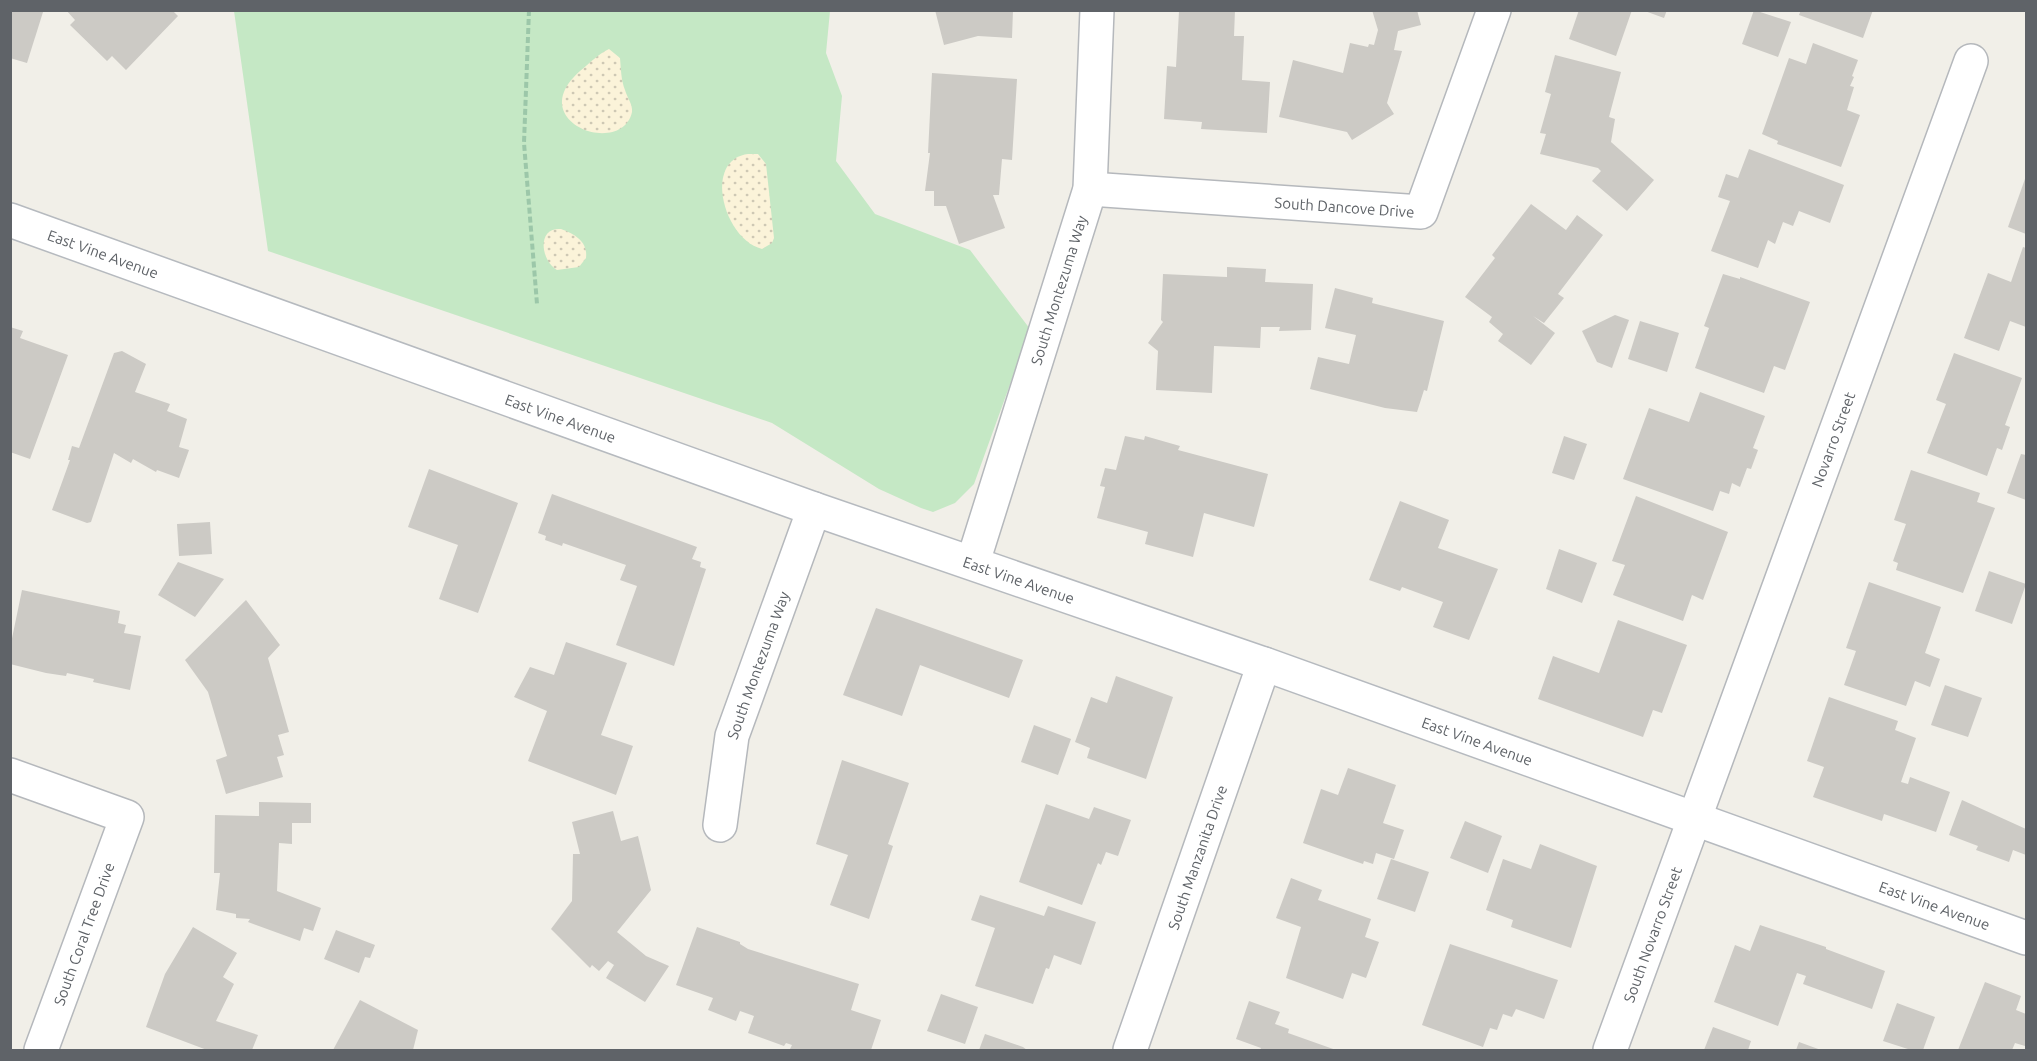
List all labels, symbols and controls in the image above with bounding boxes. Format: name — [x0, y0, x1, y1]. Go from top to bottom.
street label: South Dancove Drive — [1274, 193, 1415, 220]
street label: South Montezuma Way — [1027, 213, 1090, 367]
street label: East Vine Avenue — [45, 226, 161, 281]
street label: Novarro Street — [1808, 389, 1858, 489]
street label: East Vine Avenue — [503, 390, 618, 446]
street label: East Vine Avenue — [961, 553, 1077, 607]
street label: South Montezuma Way — [723, 589, 792, 741]
street label: East Vine Avenue — [1420, 713, 1535, 768]
street label: South Manzanita Drive — [1164, 783, 1230, 932]
street label: South Coral Tree Drive — [50, 860, 118, 1008]
street label: South Novarro Street — [1620, 864, 1685, 1005]
street label: East Vine Avenue — [1877, 877, 1992, 933]

